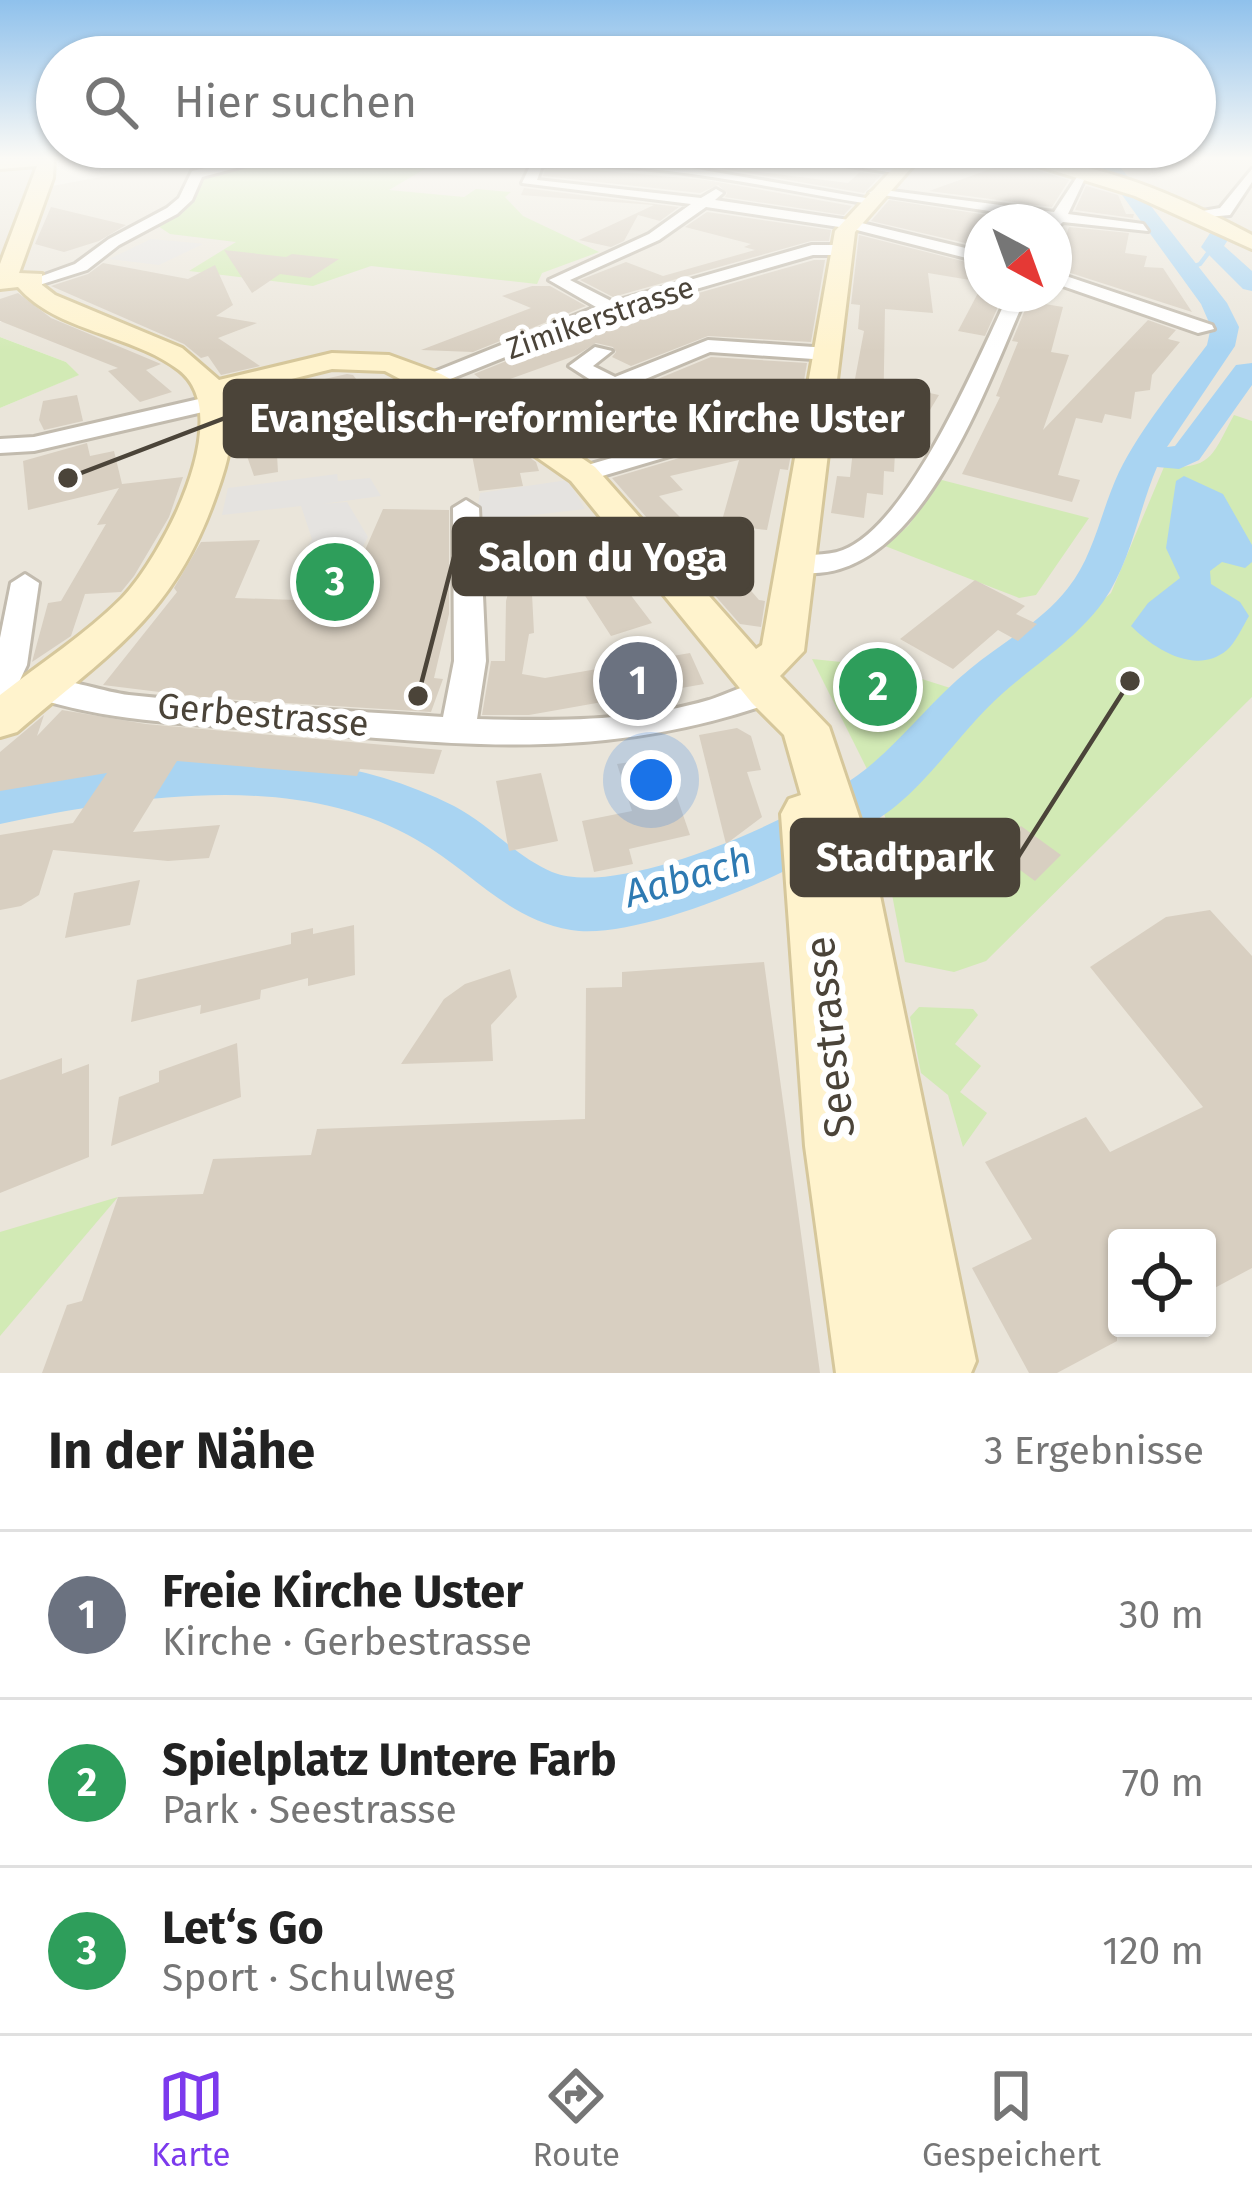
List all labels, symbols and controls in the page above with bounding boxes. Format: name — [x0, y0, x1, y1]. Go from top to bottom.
search box — [36, 36, 1216, 168]
icon: search — [78, 69, 144, 135]
text: Hier suchen — [174, 75, 417, 129]
north arrow — [964, 204, 1072, 312]
street label: Zimikerstrasse — [501, 269, 699, 367]
callout: Evangelisch-reformierte Kirche Uster — [225, 381, 928, 456]
text: Evangelisch-reformierte Kirche Uster — [249, 396, 905, 442]
callout: Salon du Yoga — [454, 519, 752, 594]
text: Salon du Yoga — [478, 535, 728, 581]
pin: 3 — [296, 537, 374, 627]
pin: 1 — [599, 636, 677, 726]
pin: 2 — [839, 642, 917, 732]
street label: Gerbestrasse — [156, 684, 370, 746]
your location — [621, 750, 681, 810]
callout: Stadtpark — [792, 820, 1018, 895]
text: Stadtpark — [816, 835, 995, 881]
water label: Aabach — [617, 837, 757, 918]
street label: Seestrasse — [795, 934, 865, 1140]
map controls — [1108, 1229, 1216, 1337]
button: locate — [1108, 1229, 1216, 1337]
text: In der Nähe — [48, 1420, 315, 1482]
text: 3 Ergebnisse — [984, 1428, 1204, 1474]
text: Freie Kirche Uster — [162, 1565, 523, 1619]
text: 1 — [78, 1592, 96, 1638]
text: 30 m — [1119, 1592, 1204, 1638]
text: Kirche · Gerbestrasse — [162, 1619, 532, 1665]
text: Spielplatz Untere Farb — [162, 1733, 617, 1787]
text: 2 — [77, 1760, 97, 1806]
text: 70 m — [1122, 1760, 1204, 1806]
text: Park · Seestrasse — [162, 1787, 457, 1833]
text: Let‘s Go — [162, 1901, 324, 1955]
text: 3 — [77, 1928, 97, 1974]
text: 120 m — [1102, 1928, 1204, 1974]
text: Sport · Schulweg — [162, 1955, 455, 2001]
tab: Karte — [151, 2063, 230, 2175]
tab: Route — [533, 2063, 620, 2175]
tab: Gespeichert — [922, 2063, 1101, 2175]

